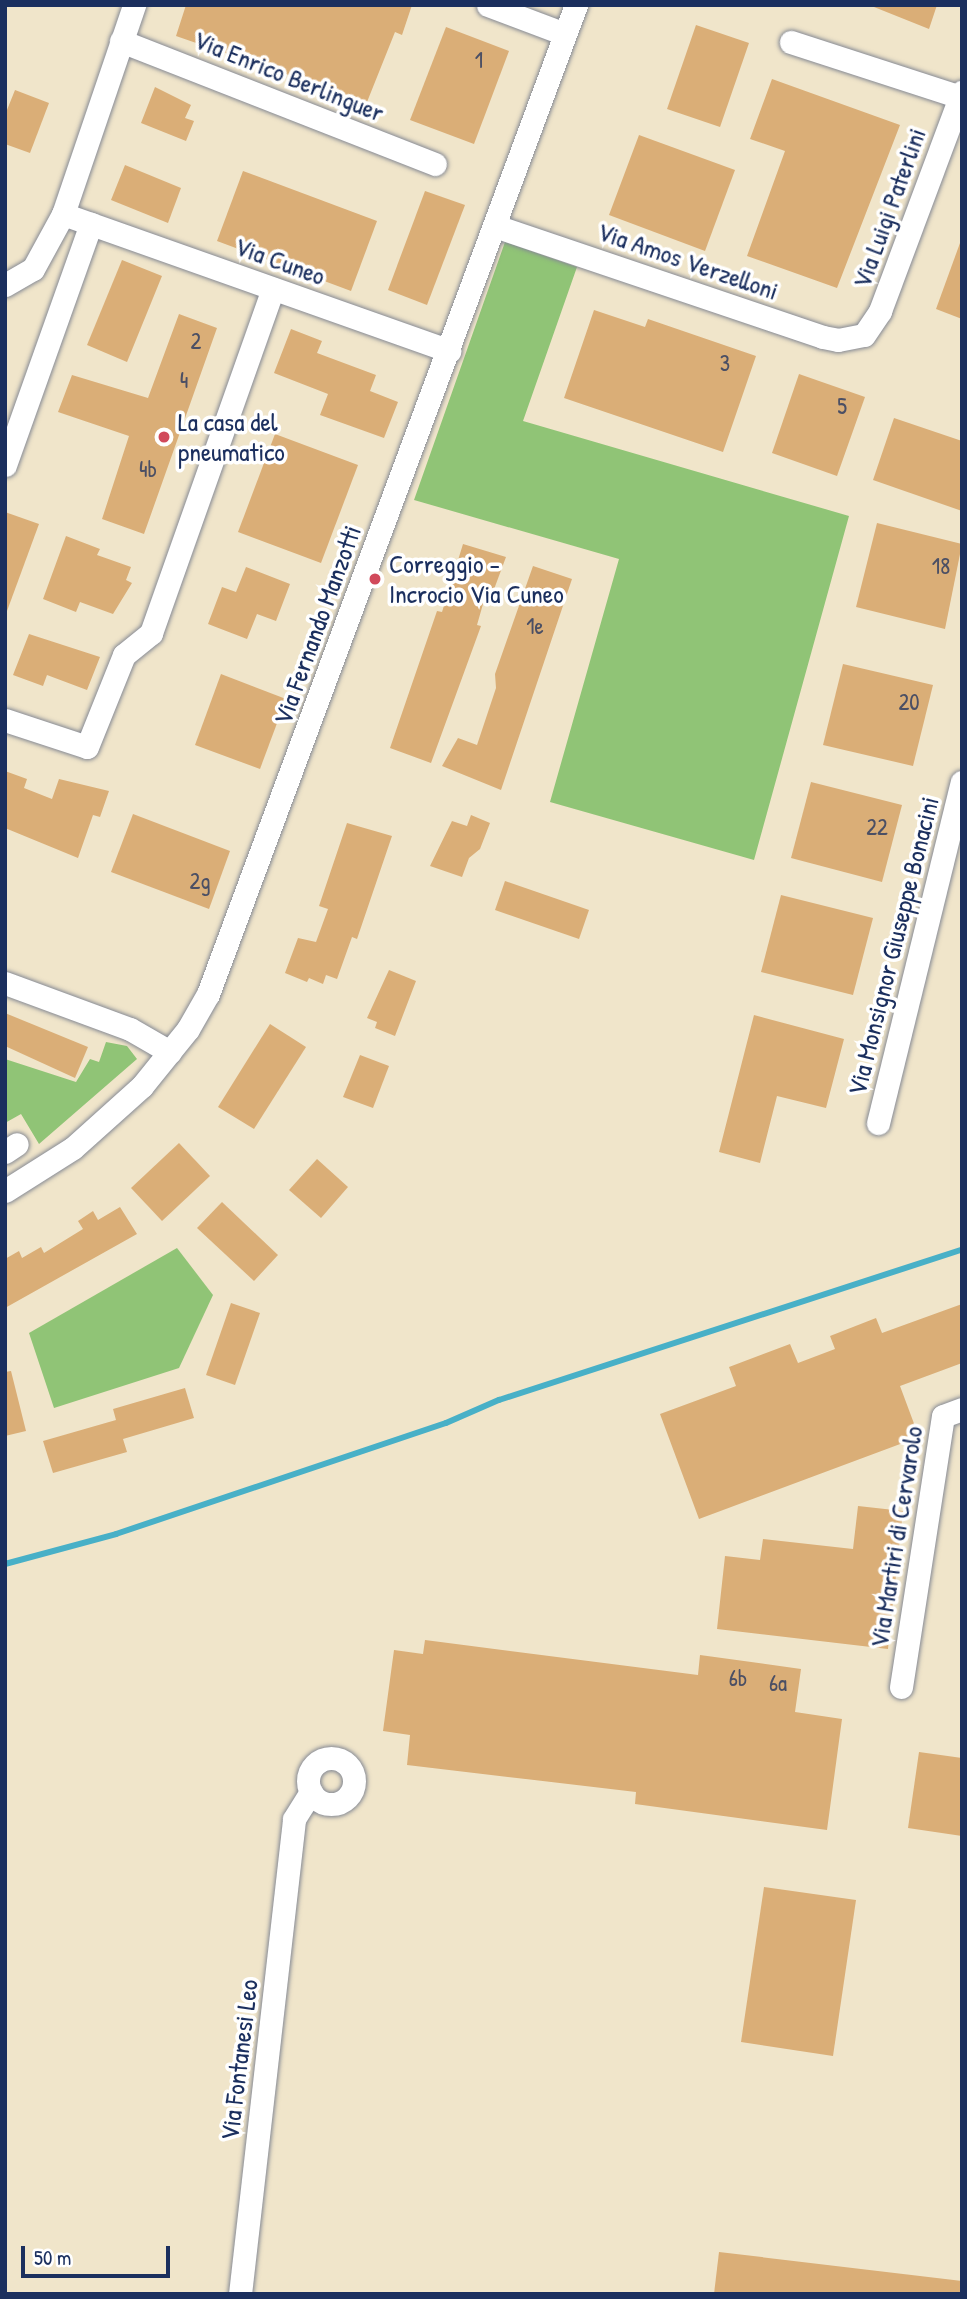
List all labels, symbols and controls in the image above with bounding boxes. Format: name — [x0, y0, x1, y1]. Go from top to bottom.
street label: Via Enrico Berlinguer — [189, 24, 389, 128]
house number: 1 — [475, 46, 483, 74]
street label: Via Luigi Paterlini — [846, 124, 932, 292]
street label: Via Amos Verzelloni — [593, 215, 783, 307]
street label: Via Cuneo — [231, 230, 329, 292]
house number: 2 — [191, 327, 201, 355]
house number: 3 — [720, 349, 730, 377]
house number: 4 — [180, 366, 188, 394]
house number: 5 — [837, 392, 847, 420]
place label: La casa del pneumatico — [178, 406, 285, 467]
marker: La casa del pneumatico — [156, 429, 172, 445]
house number: 4b — [139, 455, 157, 483]
street label: Via Fernando Manzotti — [266, 521, 368, 729]
place label: Correggio - Incrocio Via Cuneo — [389, 548, 564, 610]
house number: 18 — [932, 552, 950, 580]
marker: Correggio - Incrocio Via Cuneo — [367, 571, 383, 587]
house number: 1e — [526, 612, 544, 640]
house number: 20 — [898, 688, 920, 716]
street label: Via Monsignor Giuseppe Bonacini — [841, 793, 945, 1099]
house number: 22 — [866, 813, 888, 841]
house number: 2g — [190, 867, 210, 895]
street label: Via Martiri di Cervarolo — [863, 1424, 929, 1650]
house number: 6b — [729, 1664, 747, 1692]
house number: 6a — [769, 1669, 787, 1697]
street label: Via Fontanesi Leo — [214, 1978, 264, 2142]
scale bar — [24, 2232, 173, 2276]
text: 50 m — [34, 2243, 71, 2272]

